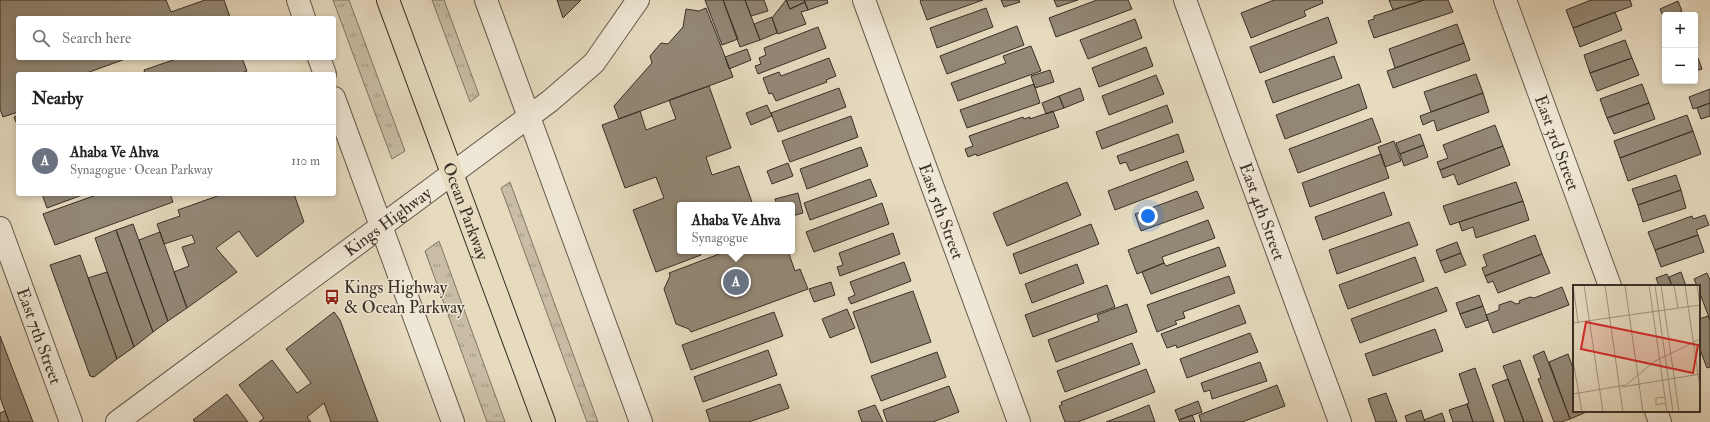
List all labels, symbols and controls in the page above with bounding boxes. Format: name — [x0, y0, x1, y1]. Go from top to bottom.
map controls — [1662, 12, 1698, 84]
button: + — [1662, 12, 1698, 48]
search box — [16, 16, 336, 60]
icon: search — [30, 27, 52, 49]
text: Search here — [62, 29, 131, 48]
button: − — [1662, 48, 1698, 84]
text: Nearby — [32, 88, 83, 109]
street label: East 3rd Street — [1530, 92, 1585, 194]
text: Ahaba Ve Ahva — [70, 143, 159, 162]
text: A — [41, 153, 49, 169]
text: 110 m — [291, 153, 320, 169]
street label: Ocean Parkway — [438, 159, 494, 264]
street label: East 5th Street — [914, 160, 969, 263]
street label: East 4th Street — [1235, 160, 1290, 263]
text: Synagogue · Ocean Parkway — [70, 162, 213, 178]
street label: Kings Highway — [340, 182, 436, 260]
popup — [677, 202, 795, 254]
your location — [1138, 206, 1158, 226]
text: Ahaba Ve Ahva — [692, 211, 780, 230]
text: Synagogue — [692, 230, 748, 246]
pin: A — [723, 267, 749, 297]
place label: Kings Highway & Ocean Parkway — [344, 277, 465, 319]
street label: East 7th Street — [12, 285, 67, 387]
inset map — [1573, 285, 1700, 412]
bus stop icon: Kings Highway & Ocean Parkway — [323, 288, 341, 306]

